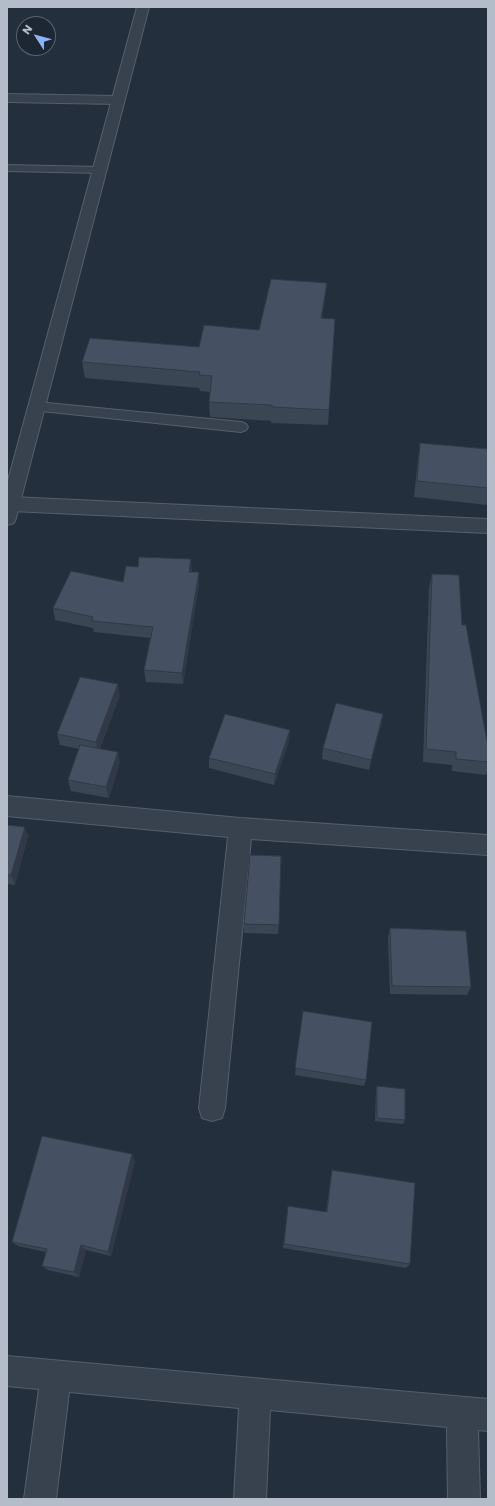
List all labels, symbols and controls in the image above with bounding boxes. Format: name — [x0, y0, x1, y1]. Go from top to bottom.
north arrow — [16, 16, 56, 56]
text: N — [18, 21, 36, 38]

